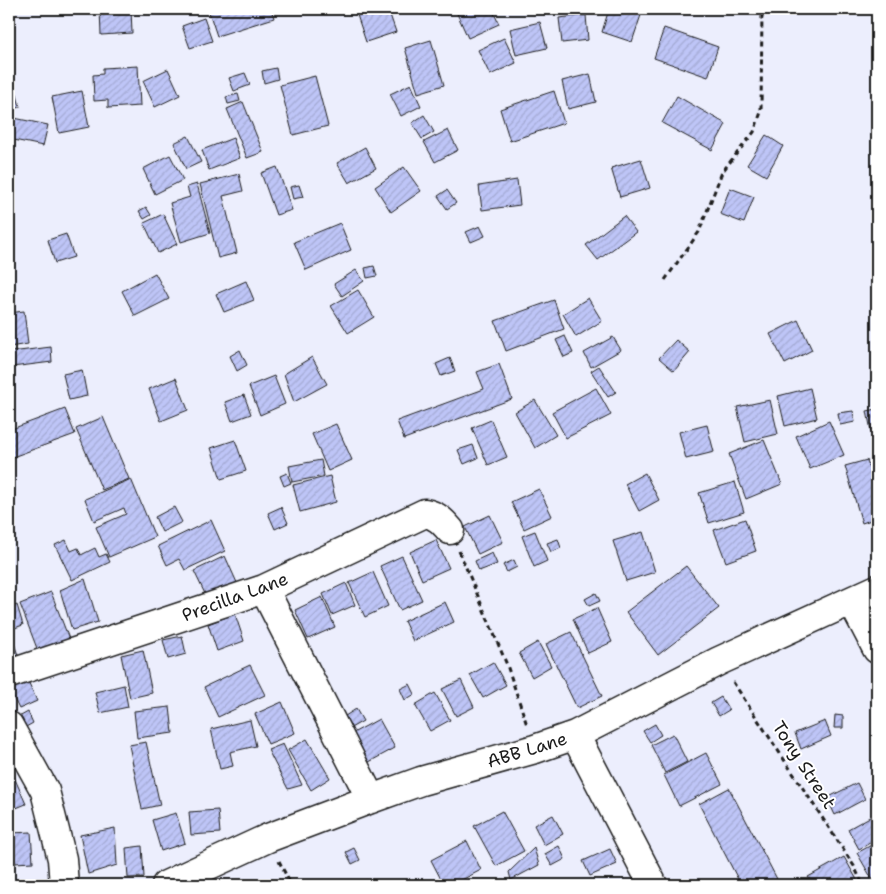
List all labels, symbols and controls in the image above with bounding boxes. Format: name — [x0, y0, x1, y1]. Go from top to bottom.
street label: Precilla Lane — [179, 567, 291, 627]
street label: Tony Street — [767, 716, 841, 814]
street label: ABB Lane — [484, 726, 570, 774]

